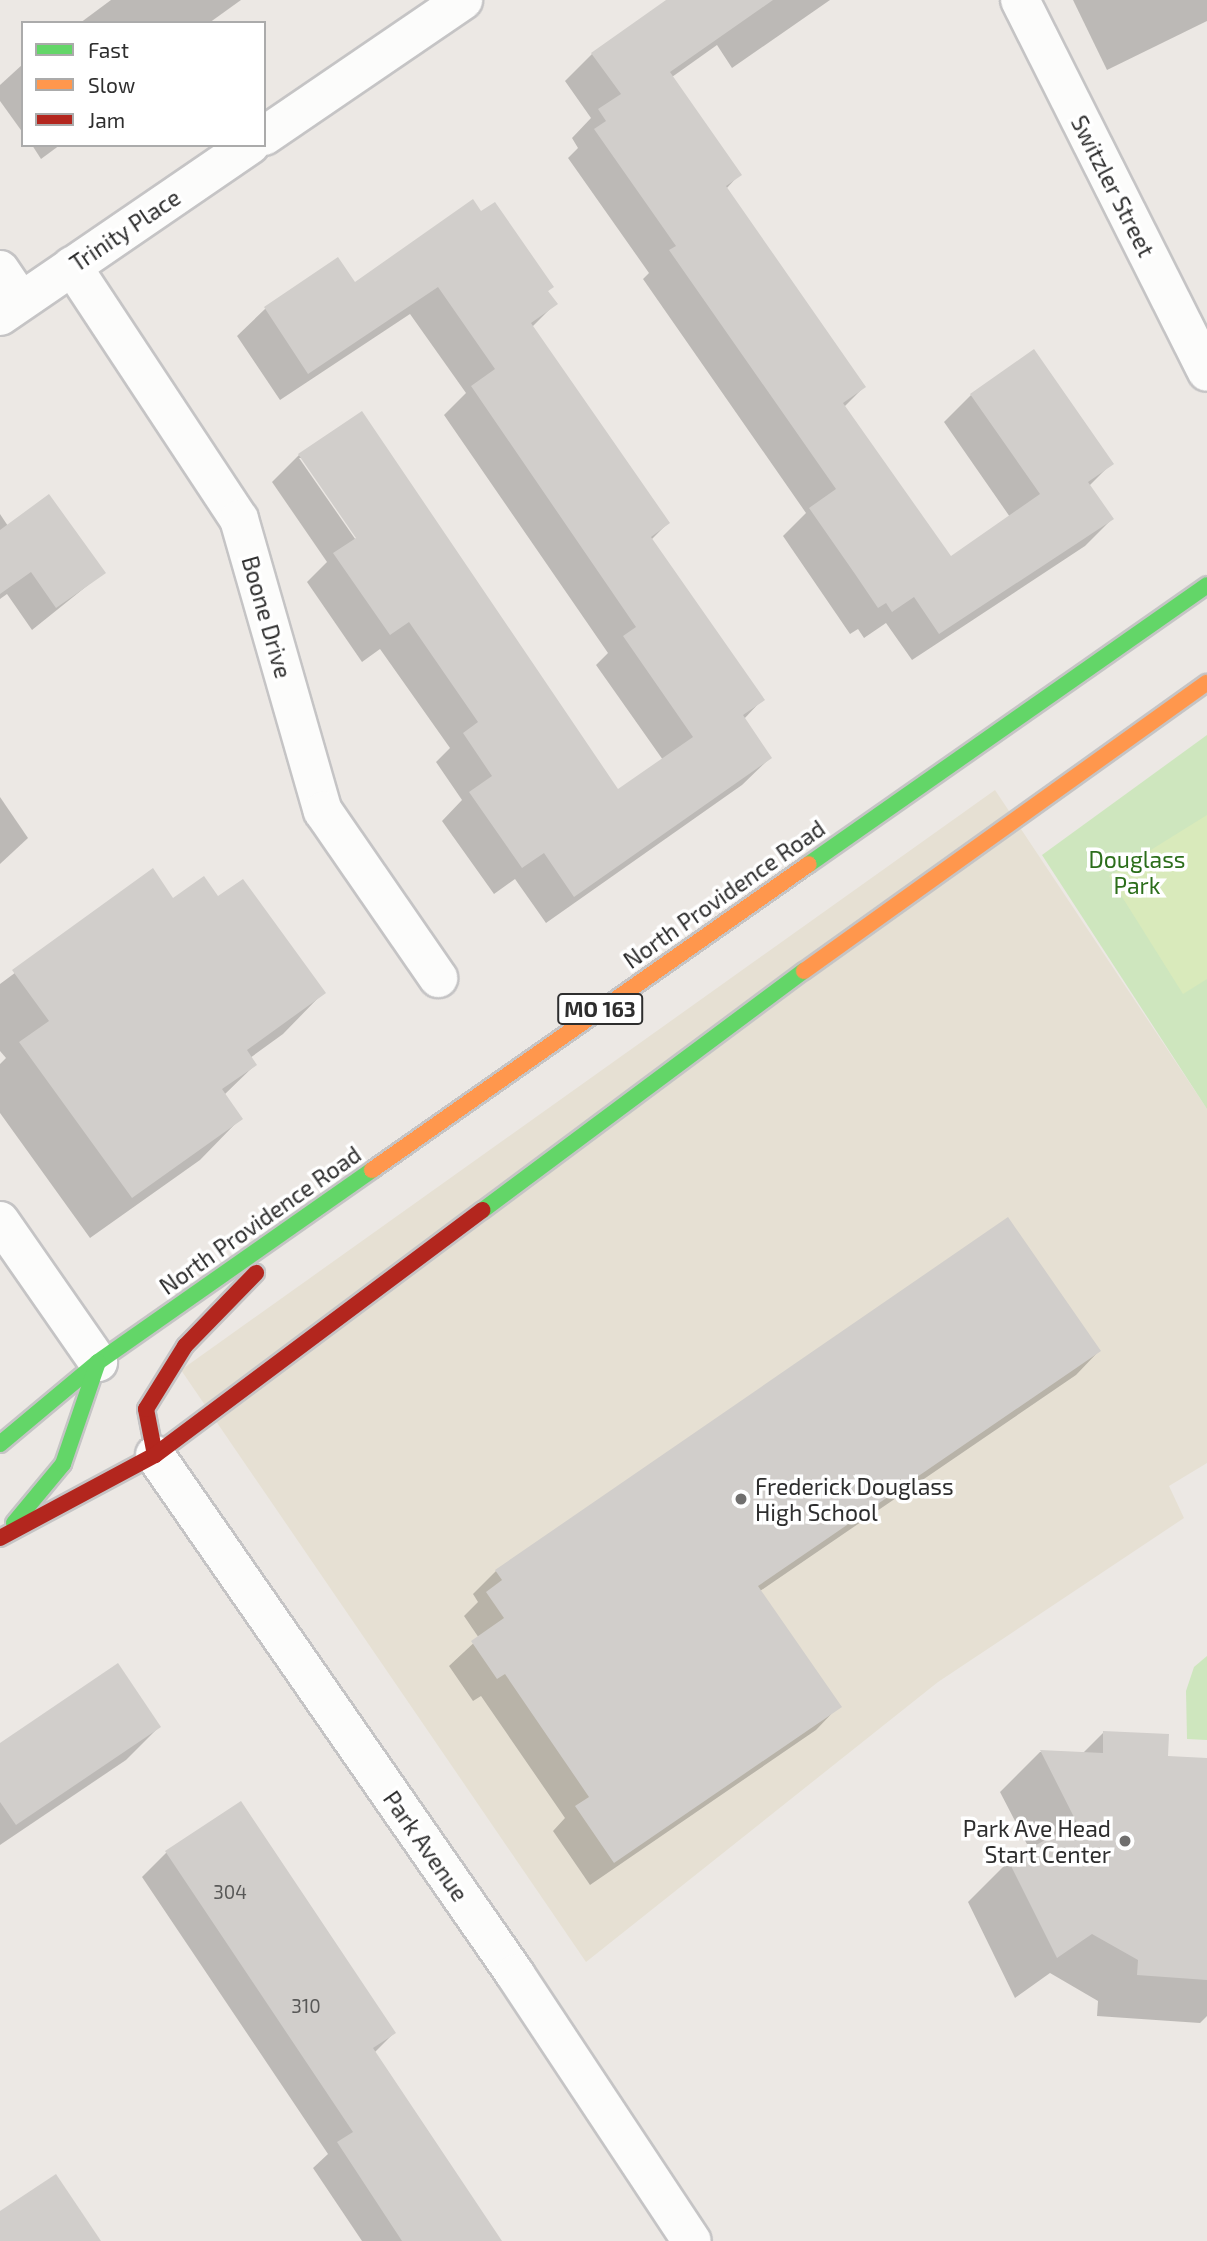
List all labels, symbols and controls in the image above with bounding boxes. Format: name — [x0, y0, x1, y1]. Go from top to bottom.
legend — [21, 21, 266, 147]
text: Fast — [88, 37, 129, 62]
text: Slow — [88, 72, 135, 97]
text: Jam — [88, 107, 125, 132]
street label: Switzler Street — [1065, 111, 1161, 261]
street label: Trinity Place — [64, 183, 186, 277]
street label: Boone Drive — [236, 553, 298, 681]
street label: North Providence Road — [618, 814, 830, 974]
park label: Douglass Park — [1088, 845, 1186, 899]
road number: MO 163 — [556, 992, 644, 1026]
street label: North Providence Road — [154, 1140, 366, 1300]
place label: Frederick Douglass High School — [755, 1472, 954, 1526]
marker: Frederick Douglass High School — [733, 1491, 749, 1507]
street label: Park Avenue — [378, 1785, 474, 1907]
place label: Park Ave Head Start Center — [962, 1814, 1111, 1868]
marker: Park Ave Head Start Center — [1117, 1833, 1133, 1849]
house number: 304 — [213, 1881, 247, 1903]
house number: 310 — [291, 1995, 321, 2017]

